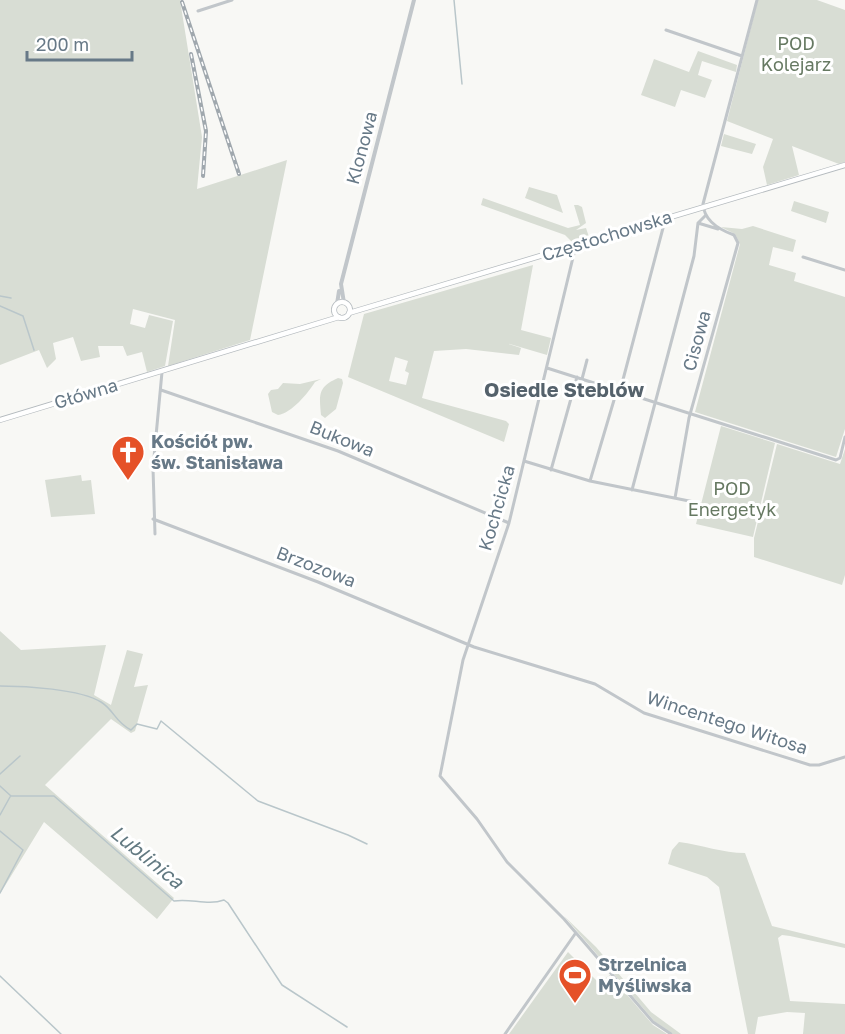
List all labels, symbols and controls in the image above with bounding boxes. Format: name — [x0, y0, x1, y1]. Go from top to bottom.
scale bar — [27, 24, 132, 62]
park label: POD Kolejarz — [761, 32, 831, 75]
text: 200 m — [36, 33, 89, 55]
street label: Klonowa — [341, 109, 381, 187]
street label: Częstochowska — [539, 205, 674, 265]
street label: Cisowa — [677, 308, 715, 373]
street label: Główna — [51, 373, 120, 413]
district label: Osiedle Steblów — [484, 377, 644, 401]
street label: Bukowa — [307, 415, 378, 461]
place label: Kościół pw. św. Stanisława — [151, 430, 283, 473]
church icon: Kościół pw. św. Stanisława — [110, 434, 146, 481]
street label: Kochcicka — [473, 462, 519, 553]
park label: POD Energetyk — [688, 477, 776, 520]
street label: Brzozowa — [273, 541, 359, 591]
street label: Wincentego Witosa — [644, 686, 811, 758]
water label: Lublinica — [106, 820, 190, 893]
place label: Strzelnica Myśliwska — [598, 953, 692, 996]
sports icon: Strzelnica Myśliwska — [557, 957, 593, 1004]

